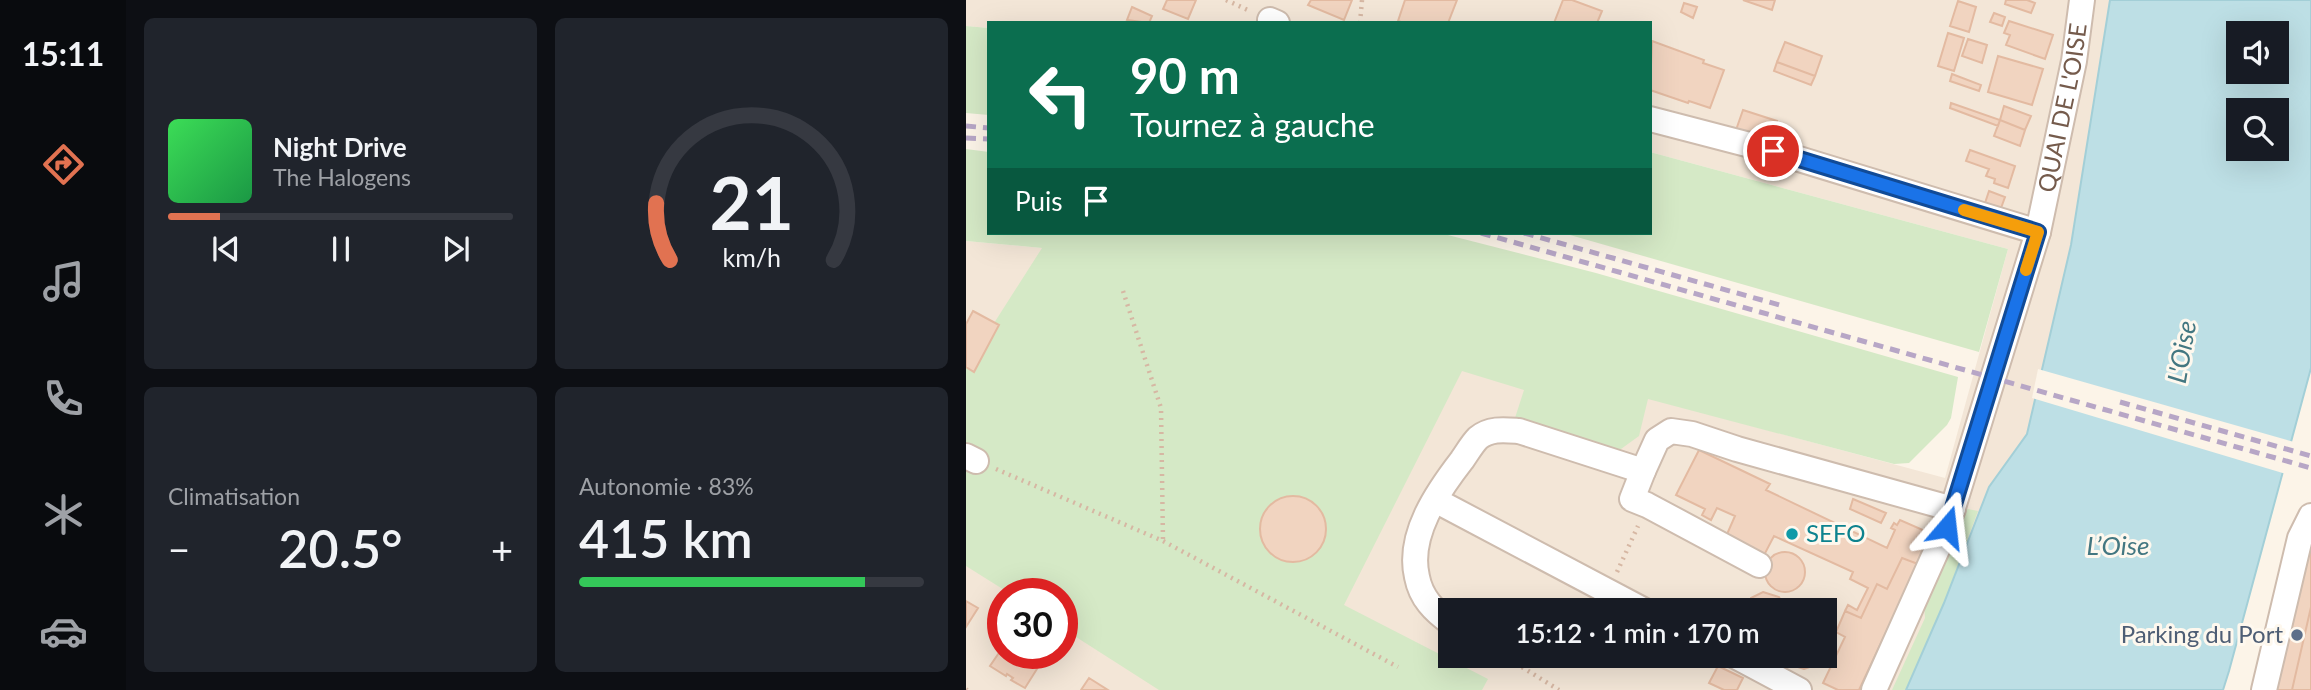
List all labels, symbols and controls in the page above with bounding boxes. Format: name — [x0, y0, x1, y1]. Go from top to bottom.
street label: QUAI DE L'OISE — [2031, 21, 2092, 195]
map controls — [2226, 21, 2289, 161]
button: sound — [2226, 21, 2289, 84]
text: 15:11 — [22, 34, 104, 73]
text: 90 m — [1130, 46, 1240, 104]
icon: left — [1015, 49, 1106, 140]
button: search — [2226, 98, 2289, 161]
text: Tournez à gauche — [1130, 105, 1375, 144]
pin — [1743, 121, 1803, 181]
text: Night Drive — [273, 131, 407, 163]
icon: arrive — [1754, 132, 1792, 170]
icon: directions — [39, 140, 88, 189]
text: 21 — [709, 158, 794, 246]
text: The Halogens — [273, 163, 411, 191]
icon: arrive — [1077, 182, 1115, 220]
text: Puis — [1015, 185, 1063, 217]
icon: previous — [207, 230, 245, 268]
icon: pause — [322, 230, 360, 268]
icon: next — [437, 230, 475, 268]
text: km/h — [722, 242, 781, 272]
icon: music — [39, 257, 88, 306]
water label: L'Oise — [2160, 318, 2202, 386]
icon: phone — [39, 374, 88, 423]
text: Autonomie · 83% — [579, 472, 754, 500]
text: Climatisation — [168, 482, 300, 510]
icon: climate — [39, 490, 88, 539]
position arrow — [1910, 490, 1984, 564]
text: 415 km — [579, 507, 753, 569]
text: 20.5° — [278, 517, 403, 579]
place label: SEFO — [1806, 518, 1866, 547]
text: − — [168, 526, 190, 572]
text: + — [491, 526, 513, 572]
marker: SEFO — [1784, 526, 1800, 542]
water label: L’Oise — [2087, 529, 2150, 561]
speed limit sign: 30 — [987, 578, 1078, 669]
icon: car — [39, 607, 88, 656]
text: 15:12 · 1 min · 170 m — [1515, 617, 1760, 649]
place label: Parking du Port — [2121, 619, 2283, 648]
marker: Parking du Port — [2289, 627, 2305, 643]

